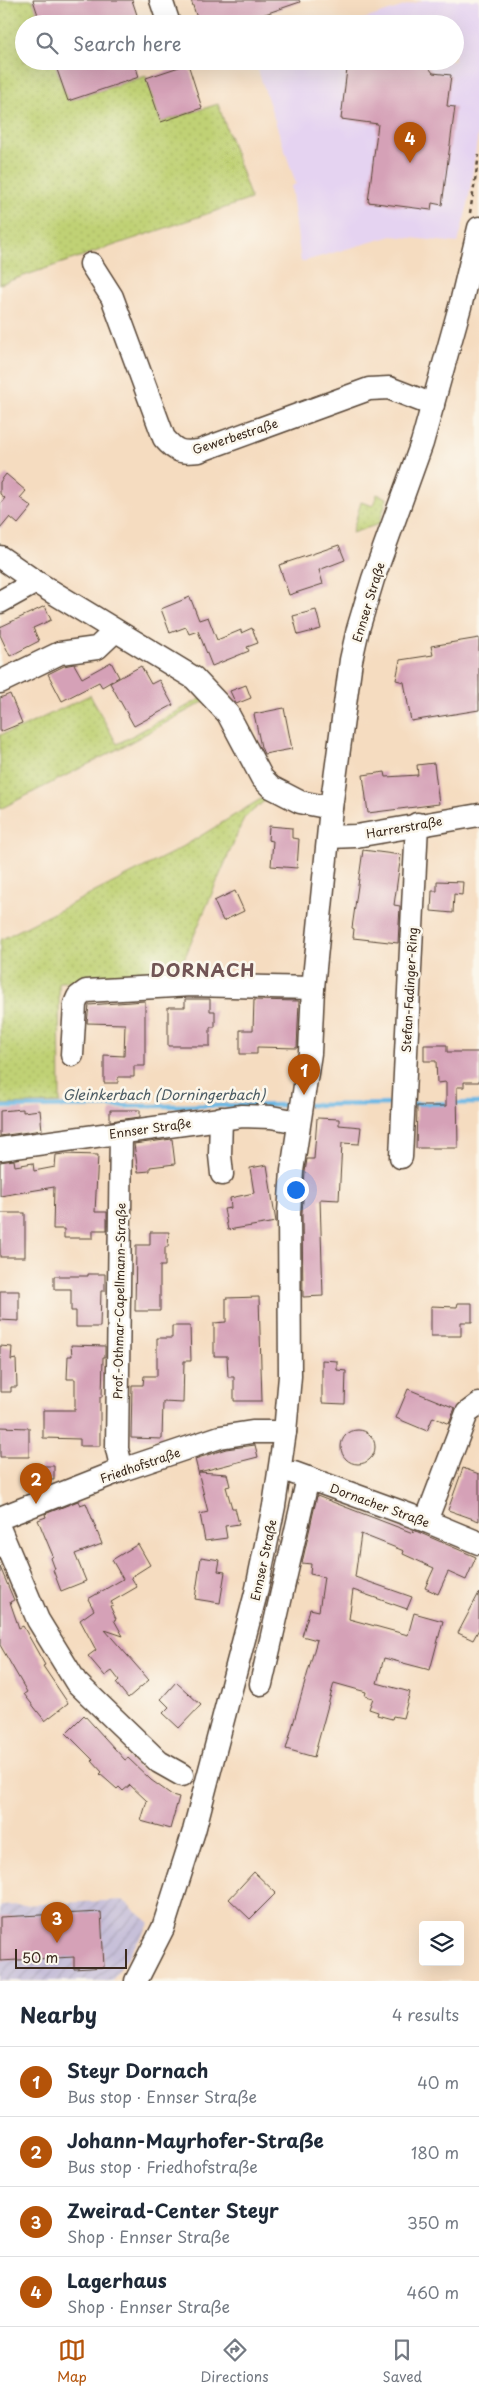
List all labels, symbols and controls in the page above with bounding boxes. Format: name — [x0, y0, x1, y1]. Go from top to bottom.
search box — [15, 15, 464, 70]
icon: search — [33, 29, 61, 57]
text: Search here — [73, 29, 182, 57]
pin: 4 — [394, 122, 426, 163]
street label: Gewerbestraße — [190, 414, 280, 458]
street label: Ennser Straße — [347, 560, 389, 644]
street label: Harrerstraße — [364, 811, 444, 843]
street label: Stefan-Fadinger-Ring — [397, 927, 421, 1053]
district label: DORNACH — [151, 956, 255, 983]
pin: 1 — [288, 1054, 320, 1095]
water label: Gleinkerbach (Dorningerbach) — [63, 1084, 267, 1105]
street label: Ennser Straße — [108, 1113, 192, 1143]
your location — [283, 1177, 309, 1203]
street label: Prof.-Othmar-Capellmann-Straße — [108, 1203, 130, 1399]
street label: Friedhofstraße — [98, 1443, 182, 1487]
pin: 2 — [20, 1463, 52, 1504]
street label: Dornacher Straße — [328, 1479, 432, 1531]
street label: Ennser Straße — [246, 1518, 280, 1602]
pin: 3 — [41, 1902, 73, 1943]
map controls — [419, 1921, 464, 1966]
button: layers — [419, 1921, 464, 1966]
scale bar — [15, 1946, 128, 1969]
text: 50 m — [22, 1947, 58, 1968]
text: Nearby — [20, 1998, 97, 2030]
text: 4 results — [392, 2002, 459, 2026]
text: Steyr Dornach — [67, 2056, 208, 2084]
text: 1 — [32, 2070, 40, 2094]
text: 40 m — [417, 2070, 459, 2094]
text: Bus stop · Ennser Straße — [67, 2084, 257, 2108]
text: Johann-Mayrhofer-Straße — [67, 2126, 324, 2154]
text: 2 — [30, 2140, 42, 2164]
text: 180 m — [411, 2140, 459, 2164]
text: Bus stop · Friedhofstraße — [67, 2154, 258, 2178]
text: Zweirad-Center Steyr — [67, 2196, 279, 2224]
text: 3 — [31, 2210, 41, 2234]
text: 350 m — [407, 2210, 459, 2234]
text: Shop · Ennser Straße — [67, 2224, 230, 2248]
text: Lagerhaus — [67, 2266, 167, 2294]
text: 4 — [31, 2280, 41, 2304]
text: 460 m — [407, 2280, 459, 2304]
text: Shop · Ennser Straße — [67, 2294, 230, 2318]
tab: Map — [57, 2336, 87, 2387]
tab: Directions — [201, 2336, 269, 2387]
tab: Saved — [382, 2336, 422, 2387]

